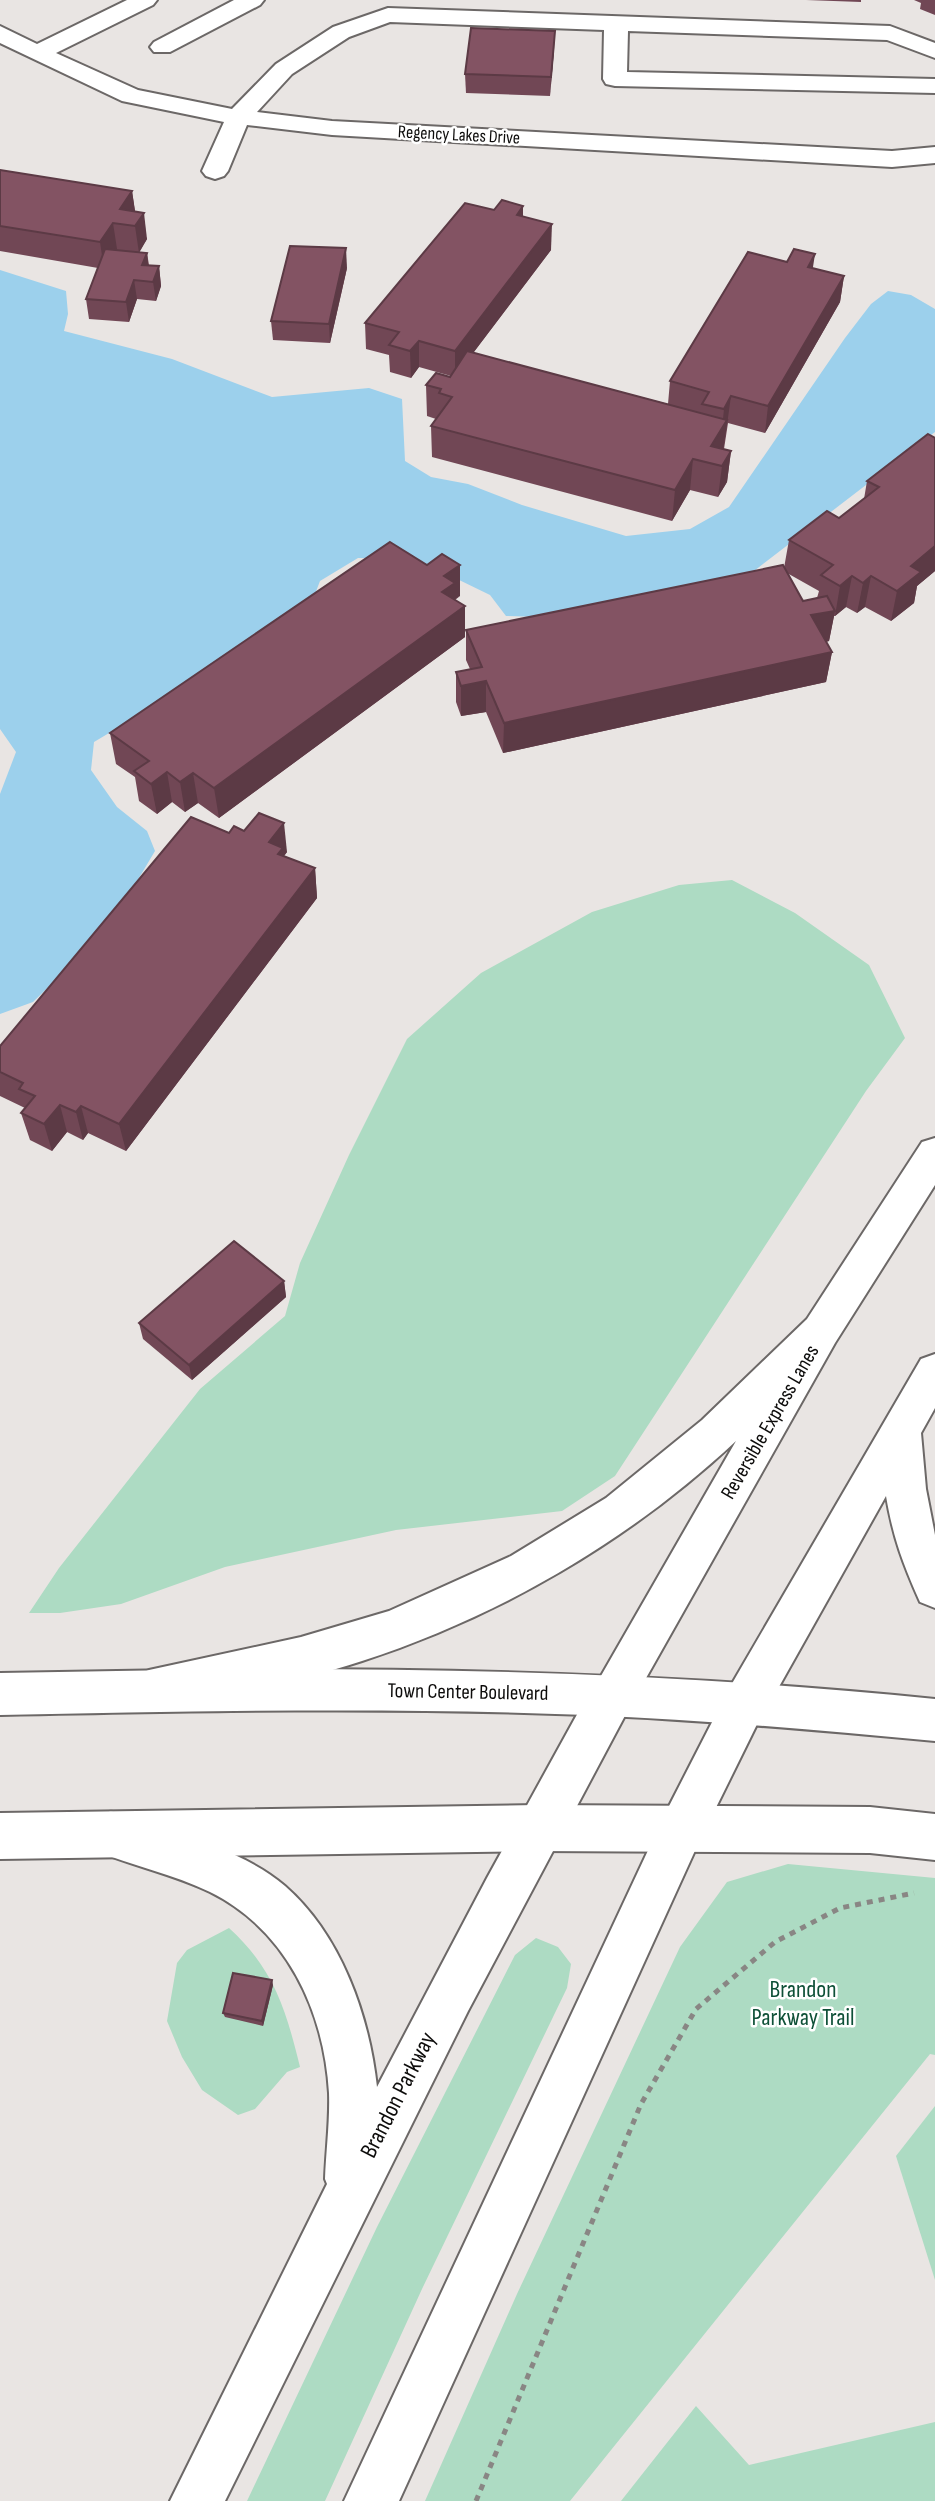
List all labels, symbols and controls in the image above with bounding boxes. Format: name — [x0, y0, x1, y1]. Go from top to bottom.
street label: Regency Lakes Drive — [397, 121, 521, 149]
street label: Reversible Express Lanes — [716, 1340, 824, 1504]
street label: Town Center Boulevard — [387, 1678, 549, 1706]
park label: Brandon Parkway Trail — [751, 1975, 855, 2032]
street label: Brandon Parkway — [354, 2027, 442, 2163]

